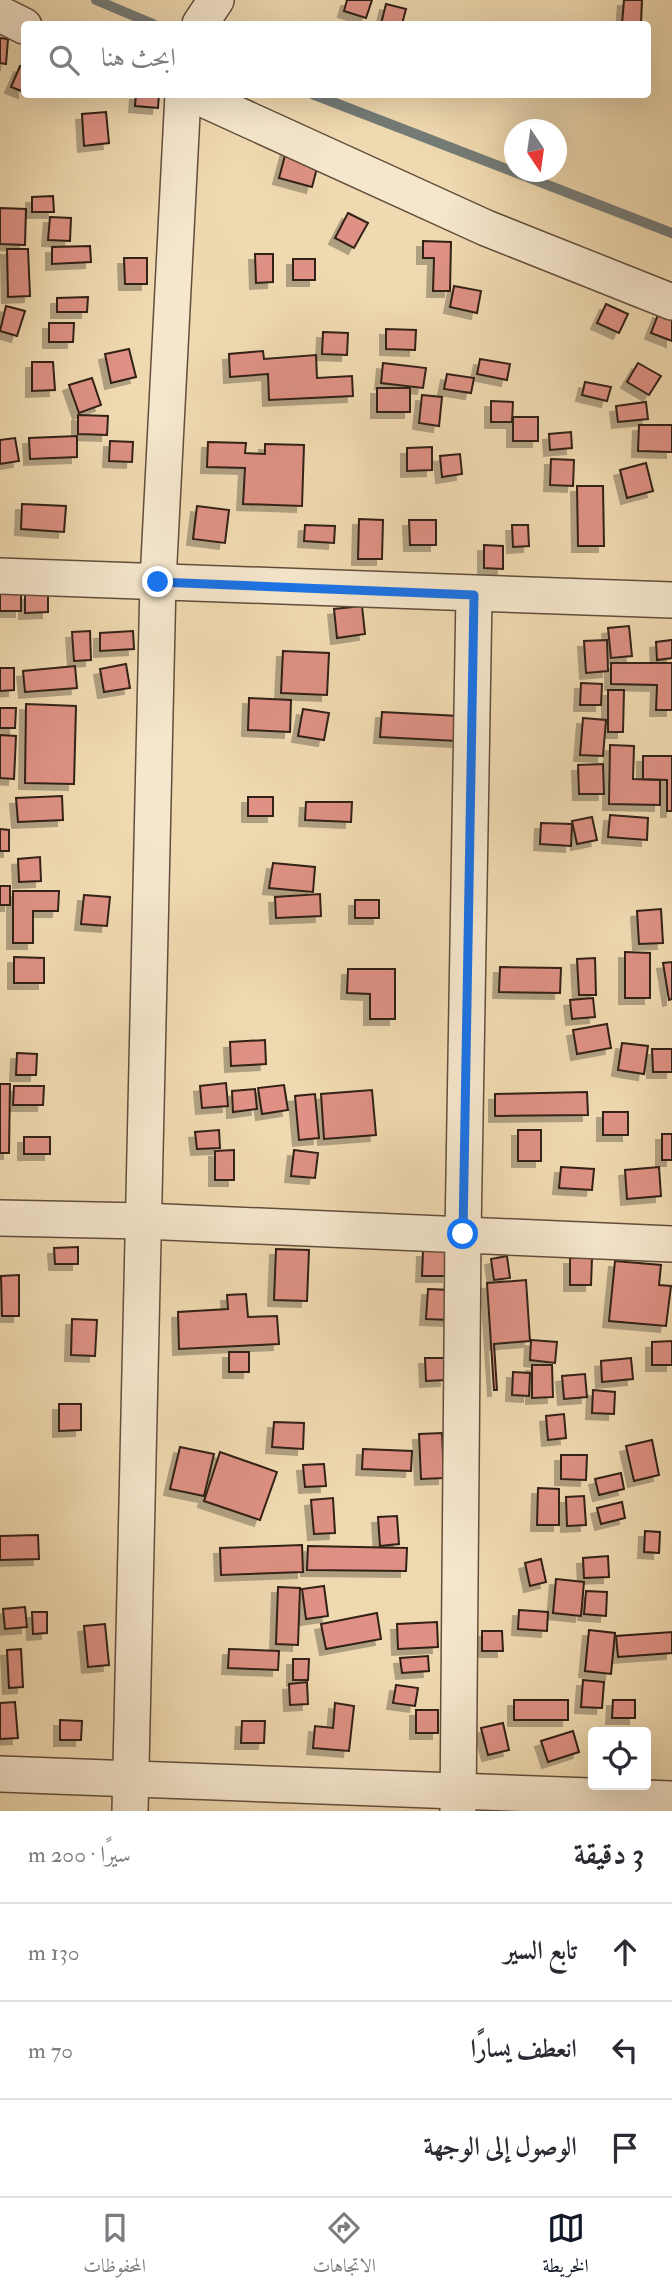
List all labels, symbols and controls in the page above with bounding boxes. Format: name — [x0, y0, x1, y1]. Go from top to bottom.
search box — [21, 21, 651, 98]
icon: search — [45, 41, 83, 79]
text: ابحث هنا — [101, 42, 176, 74]
north arrow — [504, 119, 567, 182]
route end — [142, 566, 173, 597]
route start — [447, 1218, 478, 1249]
map controls — [588, 1727, 651, 1790]
button: locate — [588, 1727, 651, 1790]
text: 3 دقيقة — [574, 1836, 644, 1873]
text: سيرًا · 200 m — [28, 1840, 131, 1869]
icon: ahead — [606, 1933, 644, 1971]
text: تابع السير — [504, 1935, 577, 1967]
text: 130 m — [28, 1938, 80, 1967]
icon: left — [606, 2031, 644, 2069]
text: انعطف يسارًا — [471, 2033, 577, 2065]
text: 70 m — [28, 2036, 73, 2065]
icon: arrive — [606, 2129, 644, 2167]
text: الوصول إلى الوجهة — [424, 2131, 577, 2163]
tab: المحفوظات — [83, 2209, 146, 2284]
tab: الاتجاهات — [313, 2209, 376, 2284]
tab: الخريطة — [542, 2209, 589, 2284]

